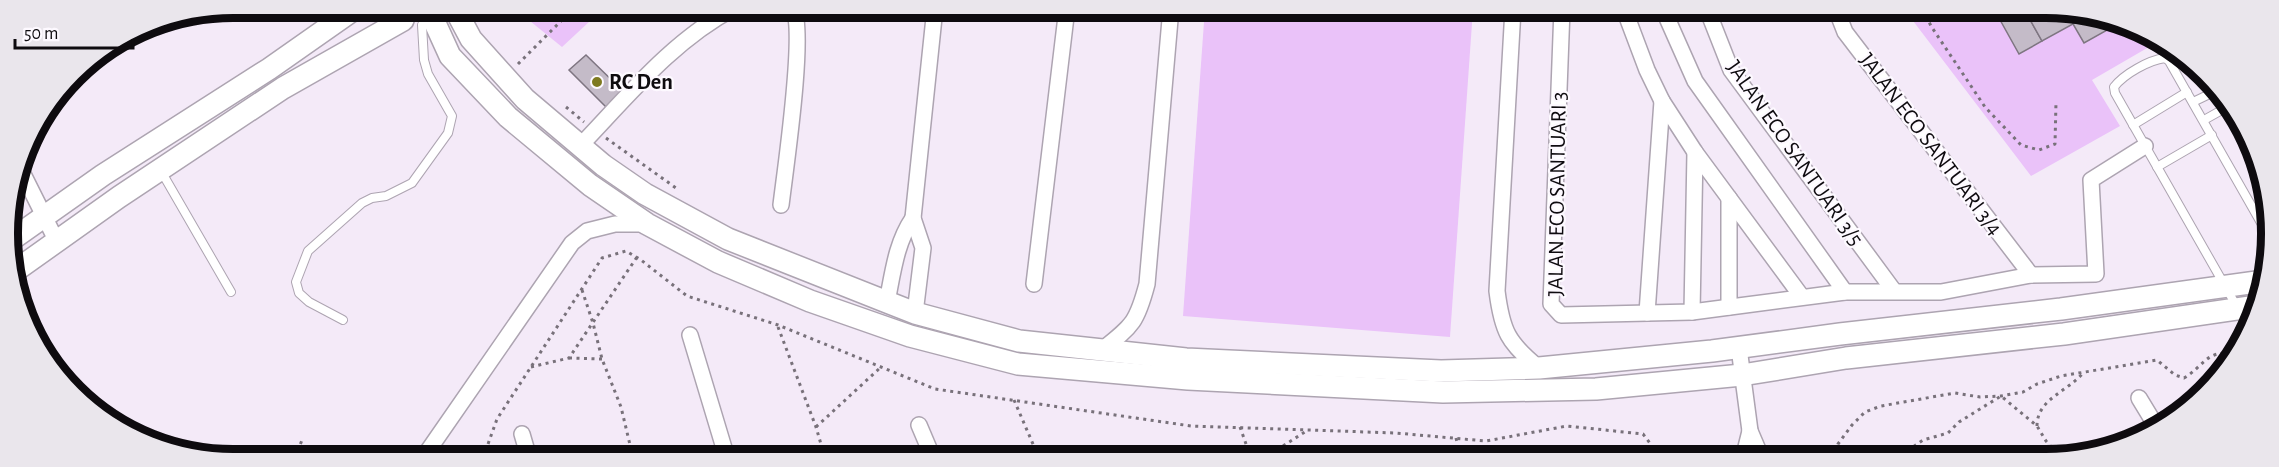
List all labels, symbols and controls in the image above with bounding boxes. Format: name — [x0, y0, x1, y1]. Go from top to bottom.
scale bar — [15, 12, 134, 50]
text: 50 m — [24, 25, 58, 43]
street label: JALAN ECO SANTUARI 3/4 — [1855, 49, 2007, 239]
street label: JALAN ECO SANTUARI 3/5 — [1723, 56, 1867, 250]
place label: RC Den — [609, 71, 673, 93]
marker: RC Den — [590, 75, 604, 89]
street label: JALAN ECO SANTUARI 3 — [1544, 91, 1570, 297]

